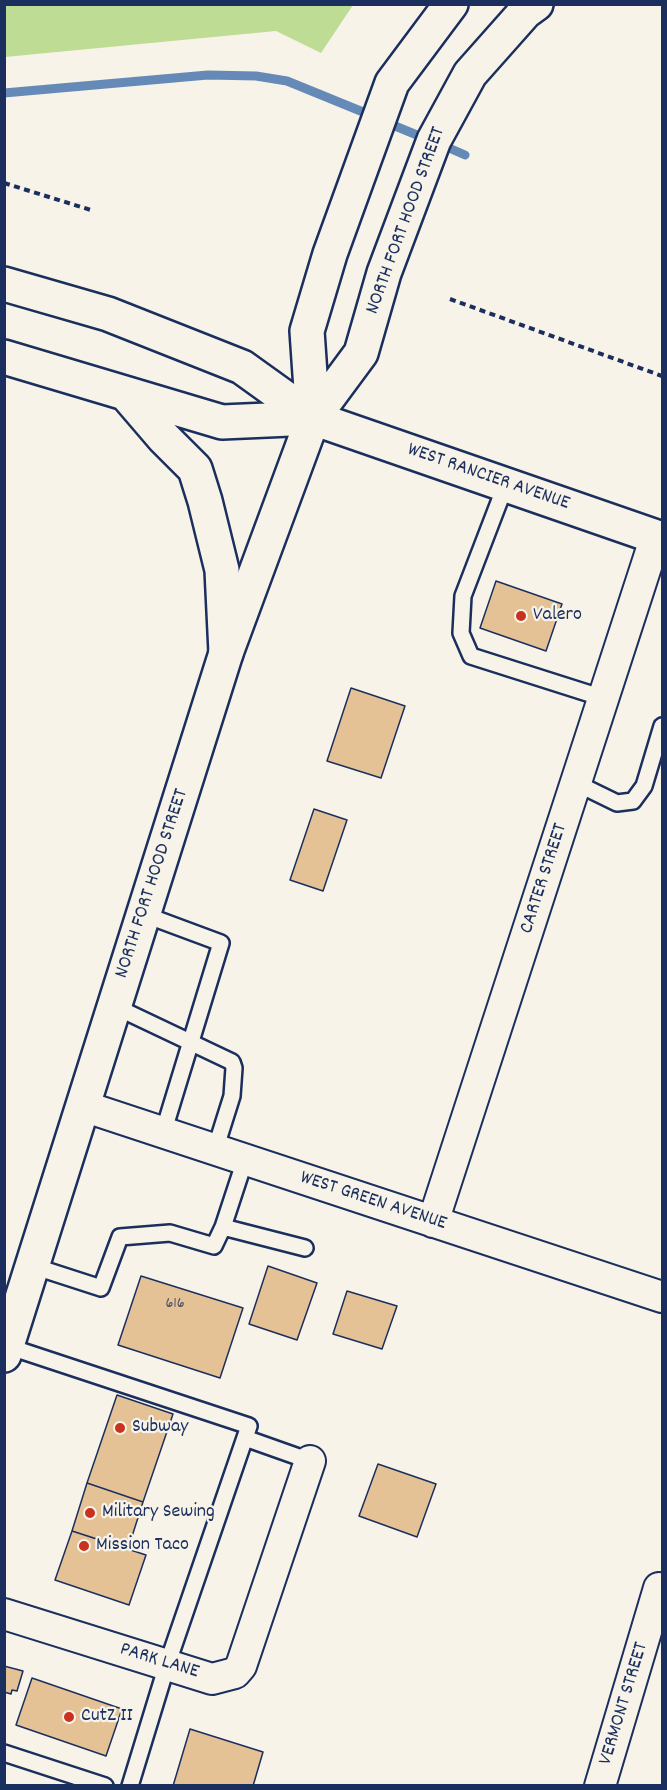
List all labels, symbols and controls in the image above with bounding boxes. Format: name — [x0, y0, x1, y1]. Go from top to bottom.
street label: NORTH FORT HOOD STREET — [362, 124, 452, 318]
street label: WEST RANCIER AVENUE — [404, 439, 572, 517]
place label: Valero — [533, 604, 582, 628]
marker: Valero — [514, 609, 528, 623]
street label: NORTH FORT HOOD STREET — [111, 786, 195, 982]
street label: CARTER STREET — [516, 821, 574, 937]
street label: WEST GREEN AVENUE — [297, 1167, 449, 1237]
house number: 616 — [165, 1295, 185, 1315]
place label: Subway — [132, 1416, 188, 1440]
marker: Subway — [113, 1421, 127, 1435]
place label: Military Sewing — [102, 1501, 215, 1525]
marker: Military Sewing — [83, 1506, 97, 1520]
place label: Mission Taco — [96, 1534, 189, 1558]
marker: Mission Taco — [77, 1539, 91, 1553]
street label: PARK LANE — [116, 1639, 202, 1685]
street label: VERMONT STREET — [595, 1640, 655, 1768]
place label: CutZ II — [81, 1705, 133, 1729]
marker: CutZ II — [62, 1710, 76, 1724]

